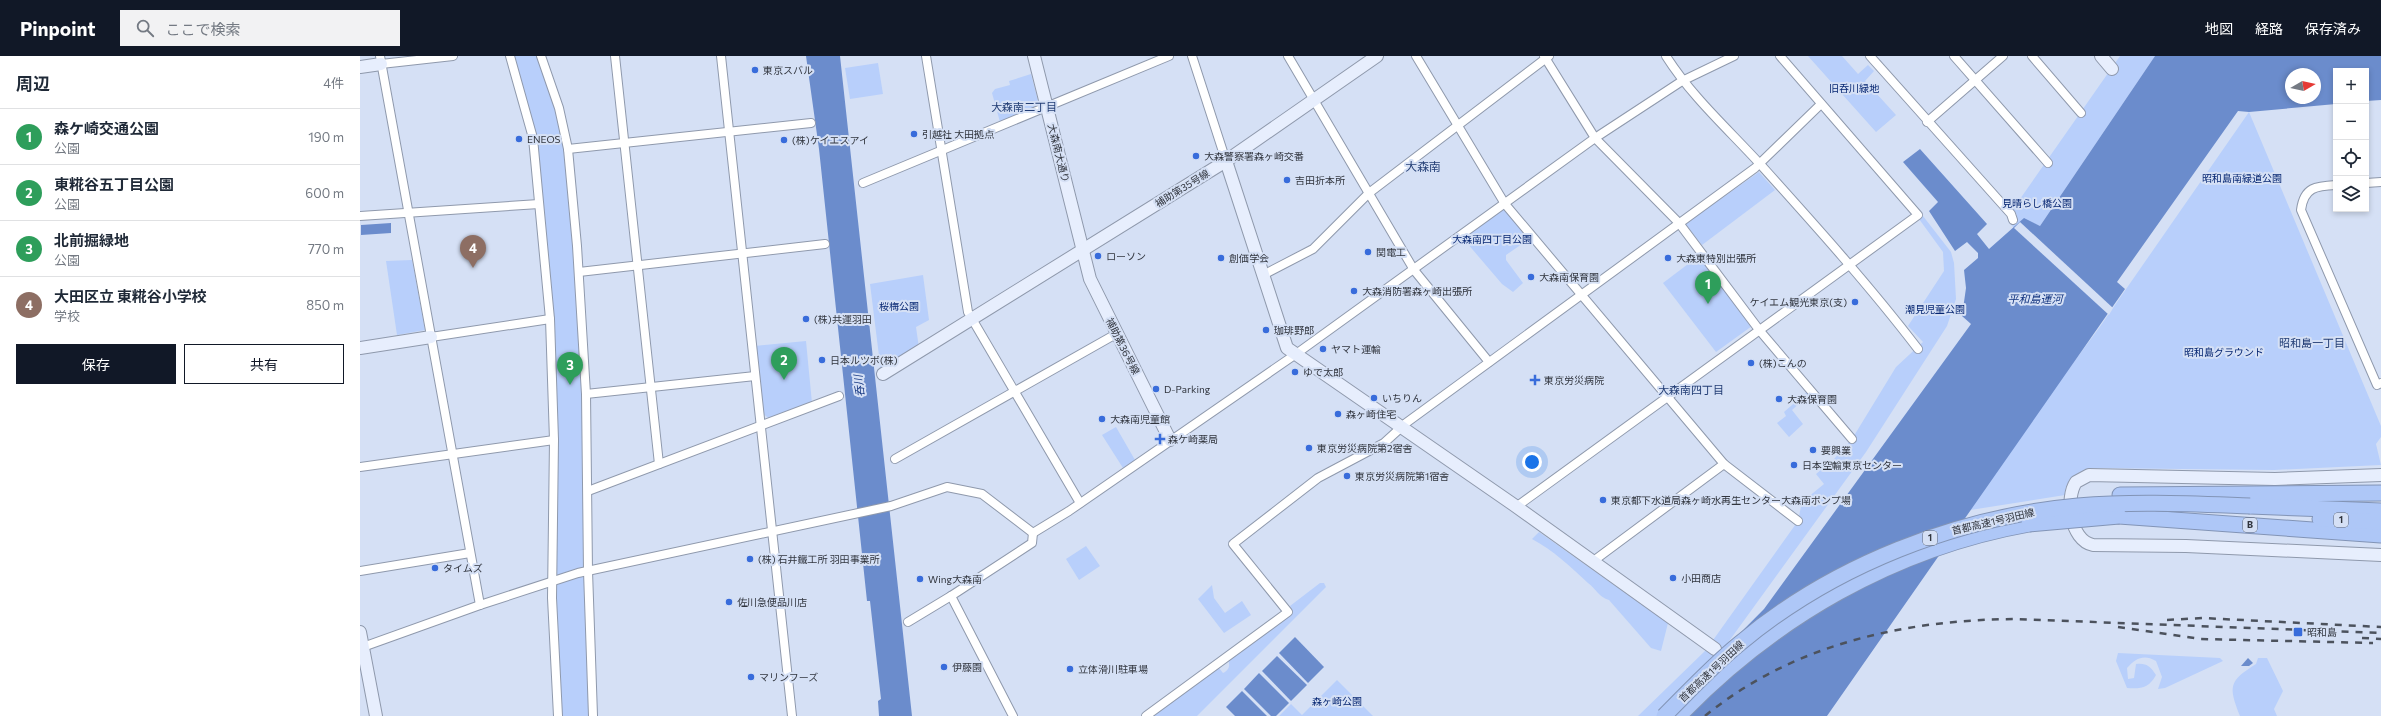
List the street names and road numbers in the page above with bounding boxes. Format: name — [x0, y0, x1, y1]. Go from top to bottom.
street label: 大森南大通り — [1046, 122, 1072, 184]
street label: 補助第35号線 — [1153, 167, 1211, 209]
street label: 補助第36号線 — [1104, 316, 1142, 376]
street label: 首都高速1号羽田線 — [1951, 506, 2035, 536]
road number: 1 — [2334, 513, 2348, 527]
road number: B — [2243, 518, 2257, 532]
road number: 1 — [1923, 531, 1937, 545]
street label: 首都高速1号羽田線 — [1676, 638, 1746, 704]

